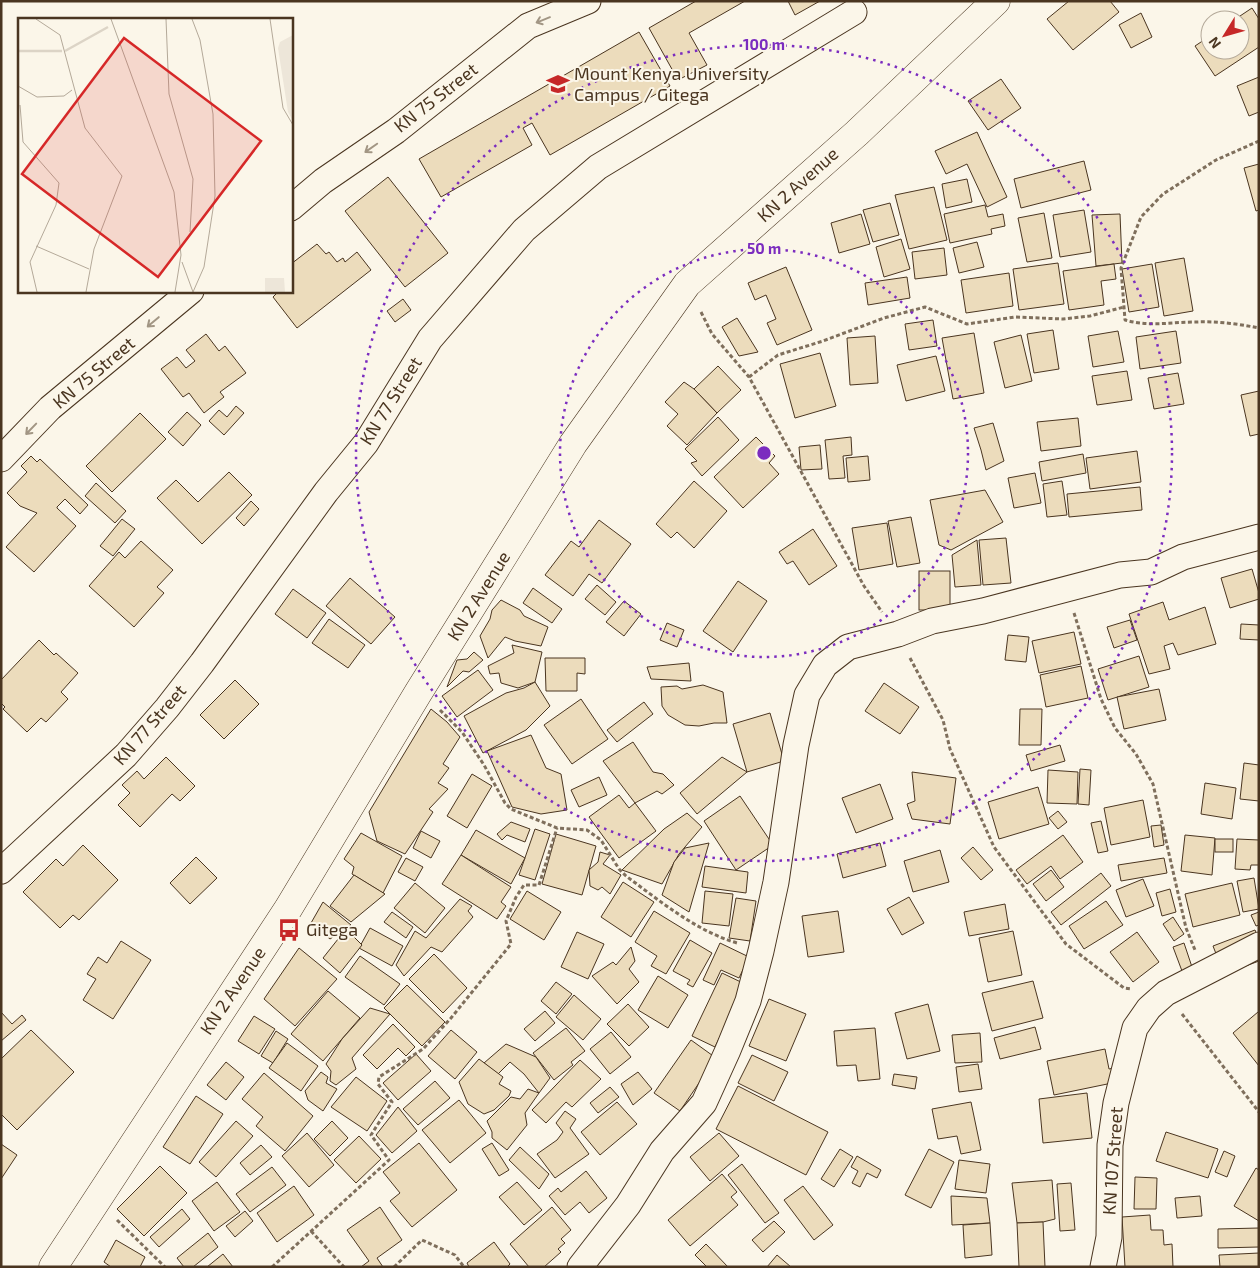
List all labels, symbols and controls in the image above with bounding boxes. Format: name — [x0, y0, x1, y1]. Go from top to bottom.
north arrow — [1200, 10, 1250, 60]
one-way arrow — [536, 15, 551, 25]
inset map — [18, 18, 292, 292]
text: N — [1204, 34, 1224, 52]
text: 100 m — [743, 35, 785, 53]
street label: KN 75 Street — [389, 58, 482, 137]
place label: Mount Kenya University Campus / Gitega — [574, 62, 769, 105]
school or university icon: Mount Kenya University Campus / Gitega — [545, 71, 571, 97]
street label: KN 2 Avenue — [752, 142, 842, 226]
one-way arrow — [364, 143, 378, 153]
text: 50 m — [747, 239, 781, 257]
one-way arrow — [147, 317, 160, 328]
street label: KN 75 Street — [48, 332, 139, 413]
street label: KN 77 Street — [354, 352, 426, 449]
one-way arrow — [25, 422, 37, 434]
centre of rings — [755, 444, 773, 462]
street label: KN 2 Avenue — [442, 547, 514, 644]
street label: KN 77 Street — [108, 679, 190, 769]
bus stop icon: Gitega — [276, 917, 302, 943]
place label: Gitega — [306, 918, 358, 940]
street label: KN 2 Avenue — [195, 942, 270, 1039]
street label: KN 107 Street — [1097, 1106, 1127, 1216]

